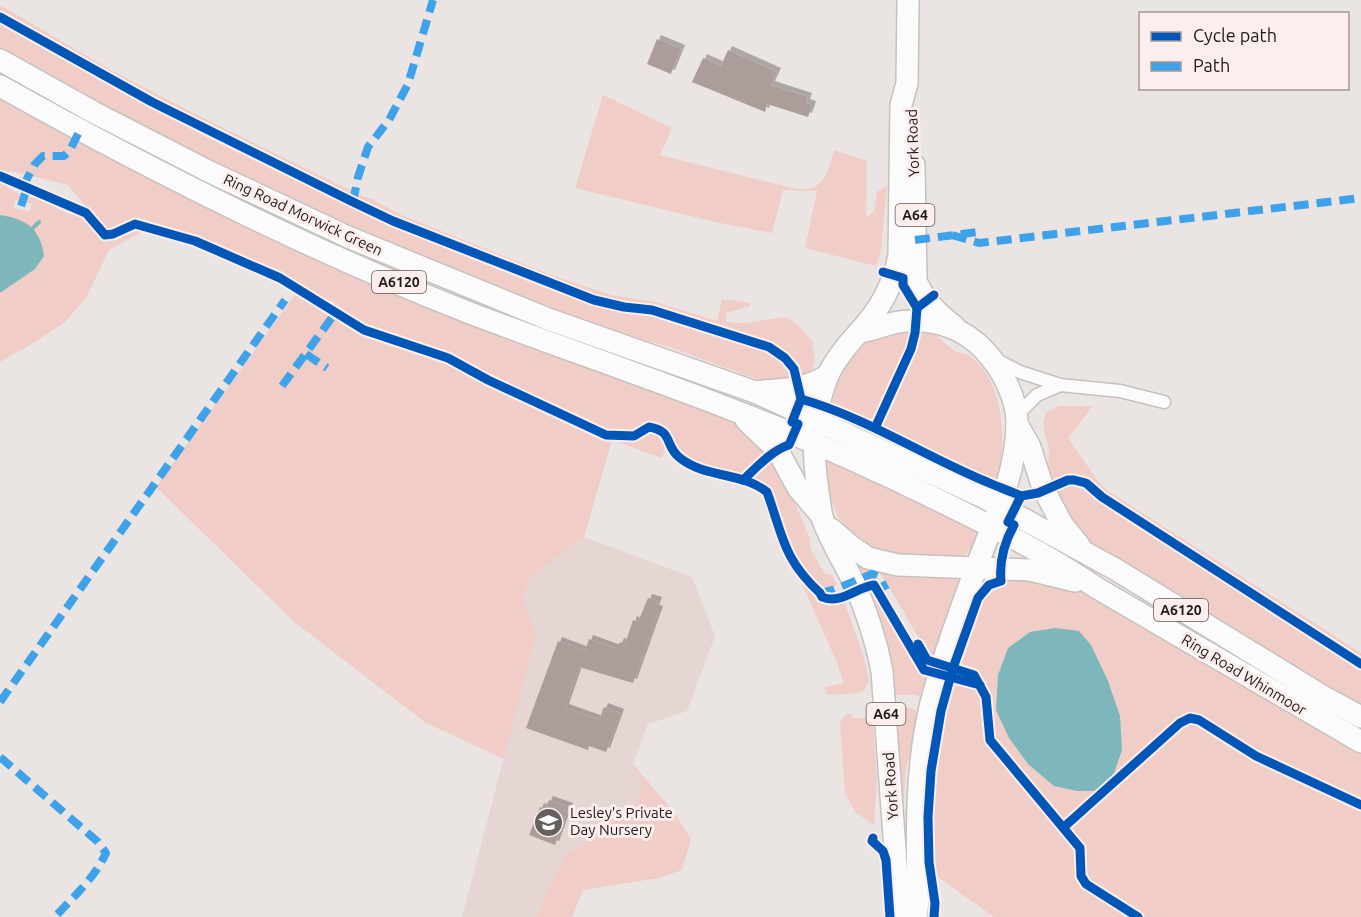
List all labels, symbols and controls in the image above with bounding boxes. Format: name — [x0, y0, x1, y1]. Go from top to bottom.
legend — [1139, 12, 1349, 90]
text: Cycle path — [1193, 25, 1277, 45]
text: Path — [1193, 55, 1230, 75]
street label: York Road — [903, 109, 922, 177]
street label: Ring Road Morwick Green — [221, 170, 385, 259]
road number: A64 — [896, 204, 934, 226]
road number: A6120 — [372, 271, 426, 293]
road number: A6120 — [1154, 599, 1208, 621]
street label: Ring Road Whinmoor — [1179, 631, 1310, 719]
road number: A64 — [866, 703, 906, 725]
street label: York Road — [880, 751, 901, 821]
place label: Lesley's Private Day Nursery — [570, 804, 673, 838]
school or university icon: Lesley's Private Day Nursery — [533, 806, 565, 838]

